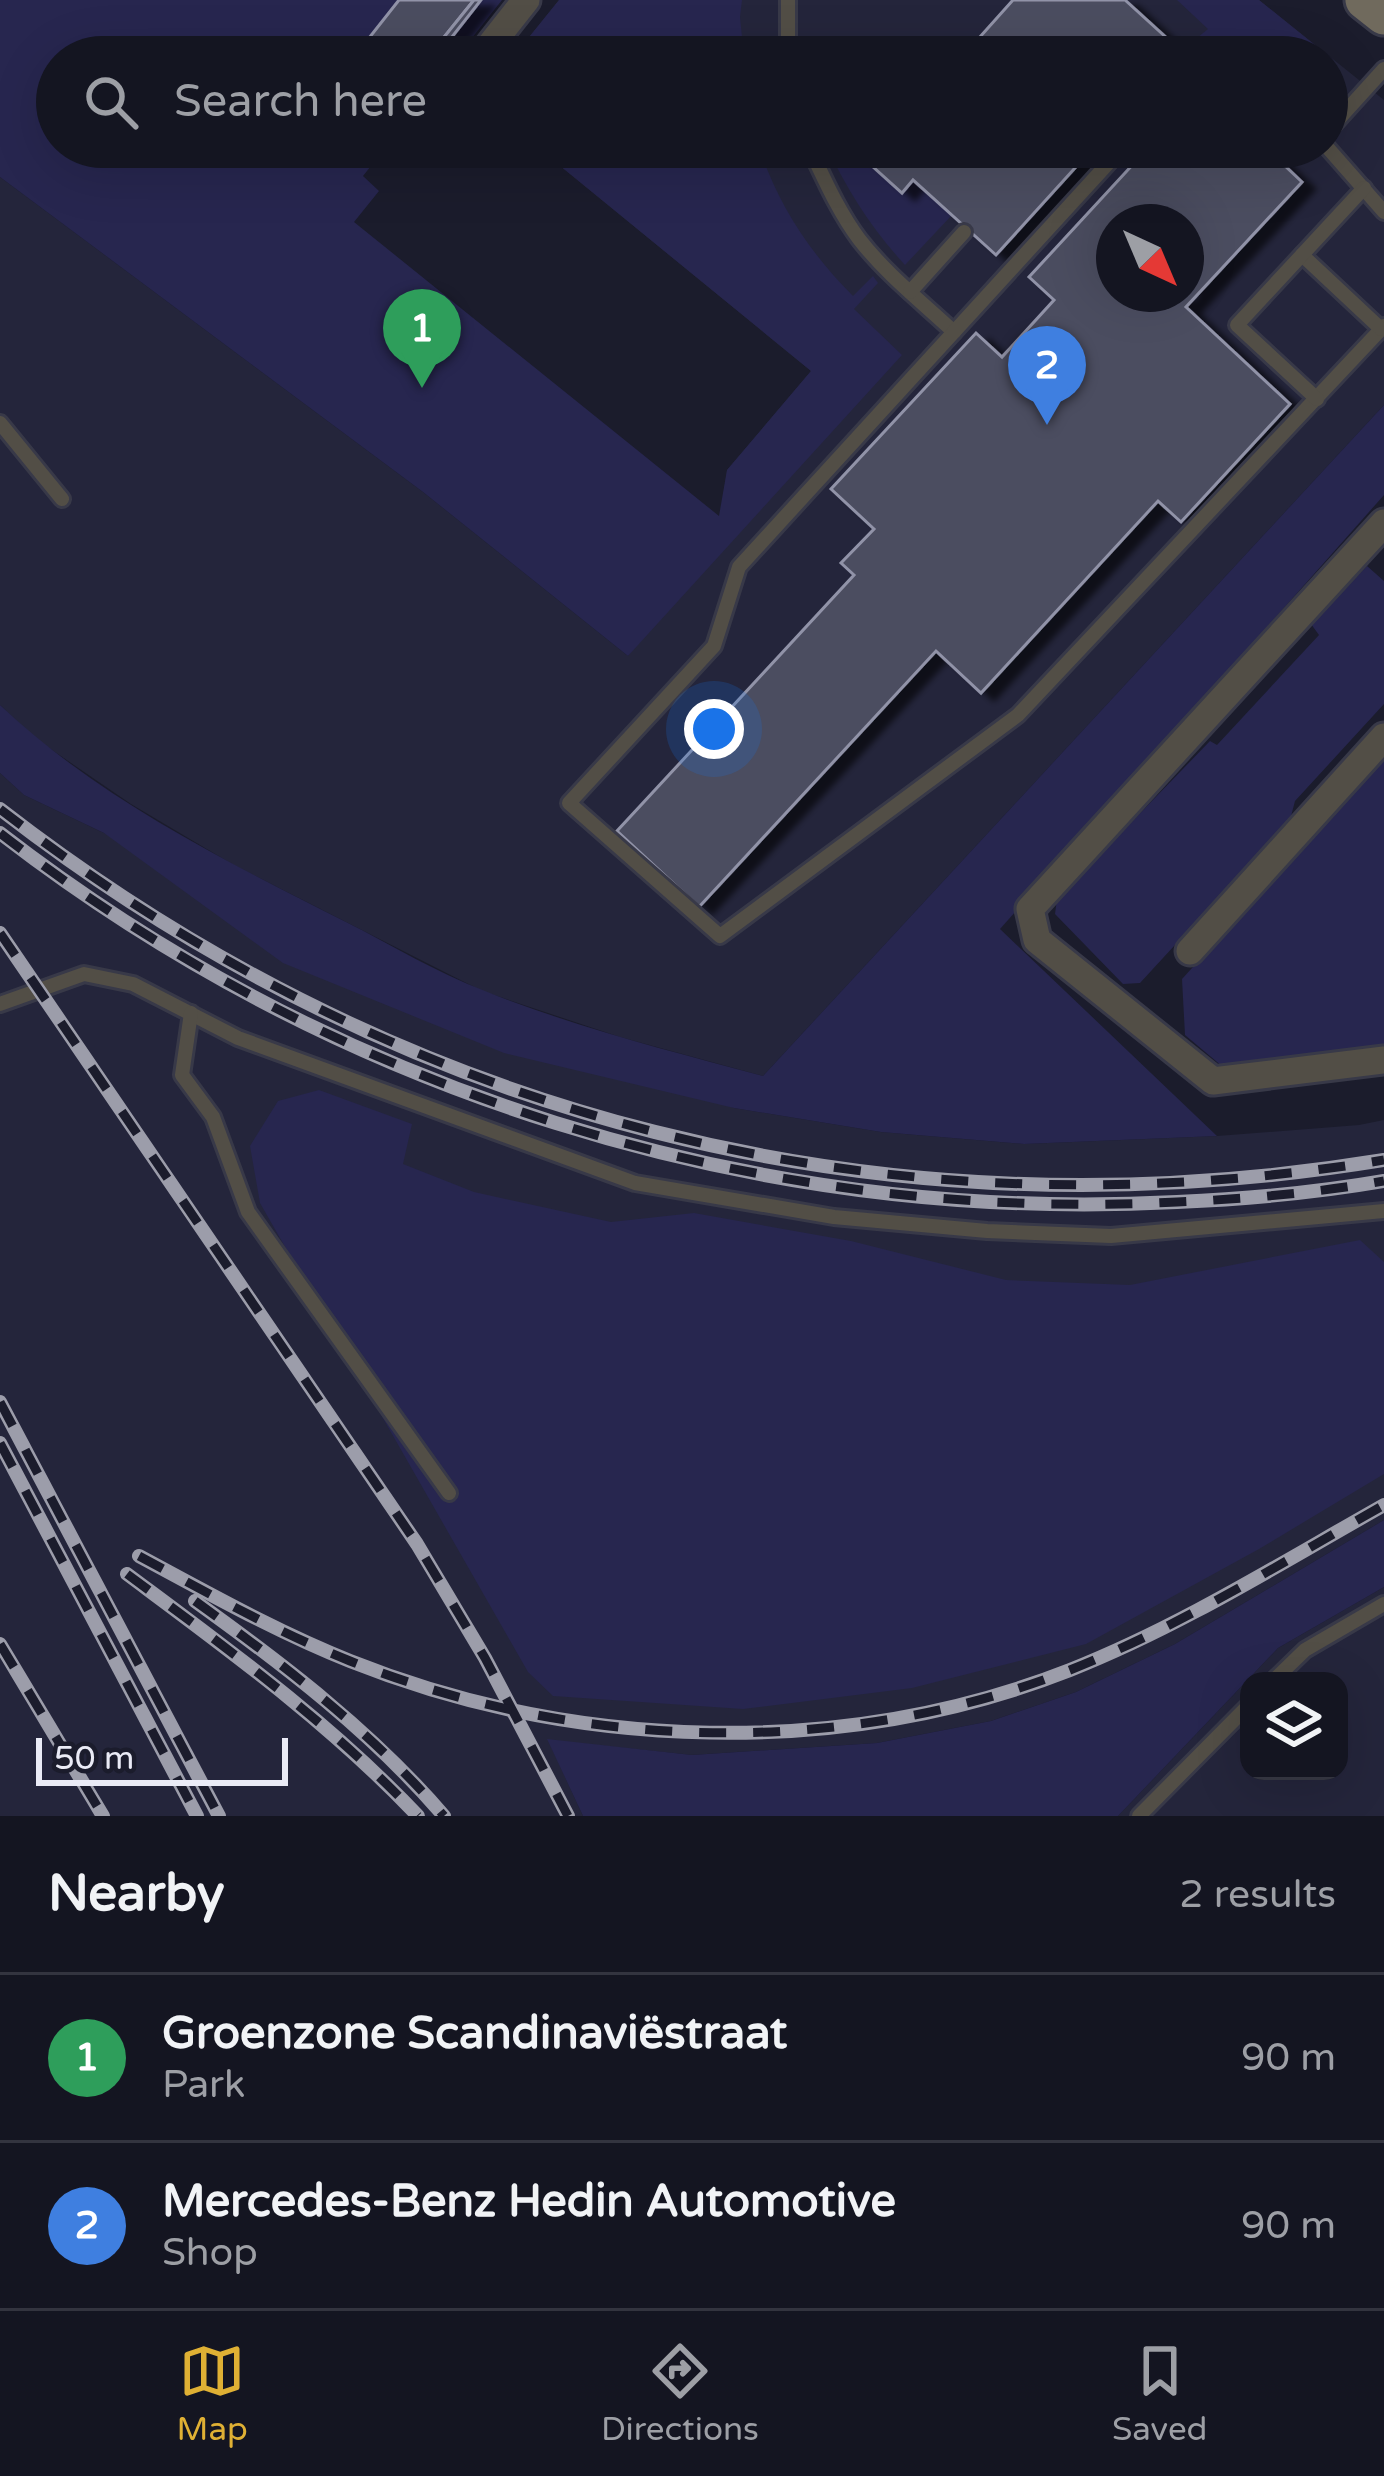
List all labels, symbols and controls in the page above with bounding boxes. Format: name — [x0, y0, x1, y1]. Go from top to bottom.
search box — [36, 36, 1348, 168]
icon: search — [78, 69, 144, 135]
text: Search here — [174, 75, 427, 129]
north arrow — [1096, 204, 1204, 312]
pin: 1 — [383, 289, 461, 388]
pin: 2 — [1008, 326, 1086, 425]
your location — [684, 699, 744, 759]
map controls — [1240, 1672, 1348, 1780]
button: layers — [1240, 1672, 1348, 1780]
scale bar — [36, 1732, 288, 1785]
text: 50 m — [54, 1739, 134, 1778]
text: Nearby — [48, 1863, 225, 1925]
text: 2 results — [1179, 1871, 1336, 1918]
text: Groenzone Scandinaviëstraat — [162, 2007, 787, 2061]
text: 1 — [75, 2034, 99, 2081]
text: 90 m — [1241, 2034, 1336, 2081]
text: Park — [162, 2061, 245, 2108]
text: Mercedes-Benz Hedin Automotive — [162, 2175, 896, 2229]
text: 2 — [75, 2202, 99, 2249]
text: 90 m — [1241, 2202, 1336, 2249]
text: Shop — [162, 2229, 258, 2276]
tab: Map — [177, 2338, 248, 2449]
tab: Directions — [601, 2338, 759, 2449]
tab: Saved — [1112, 2338, 1207, 2449]

